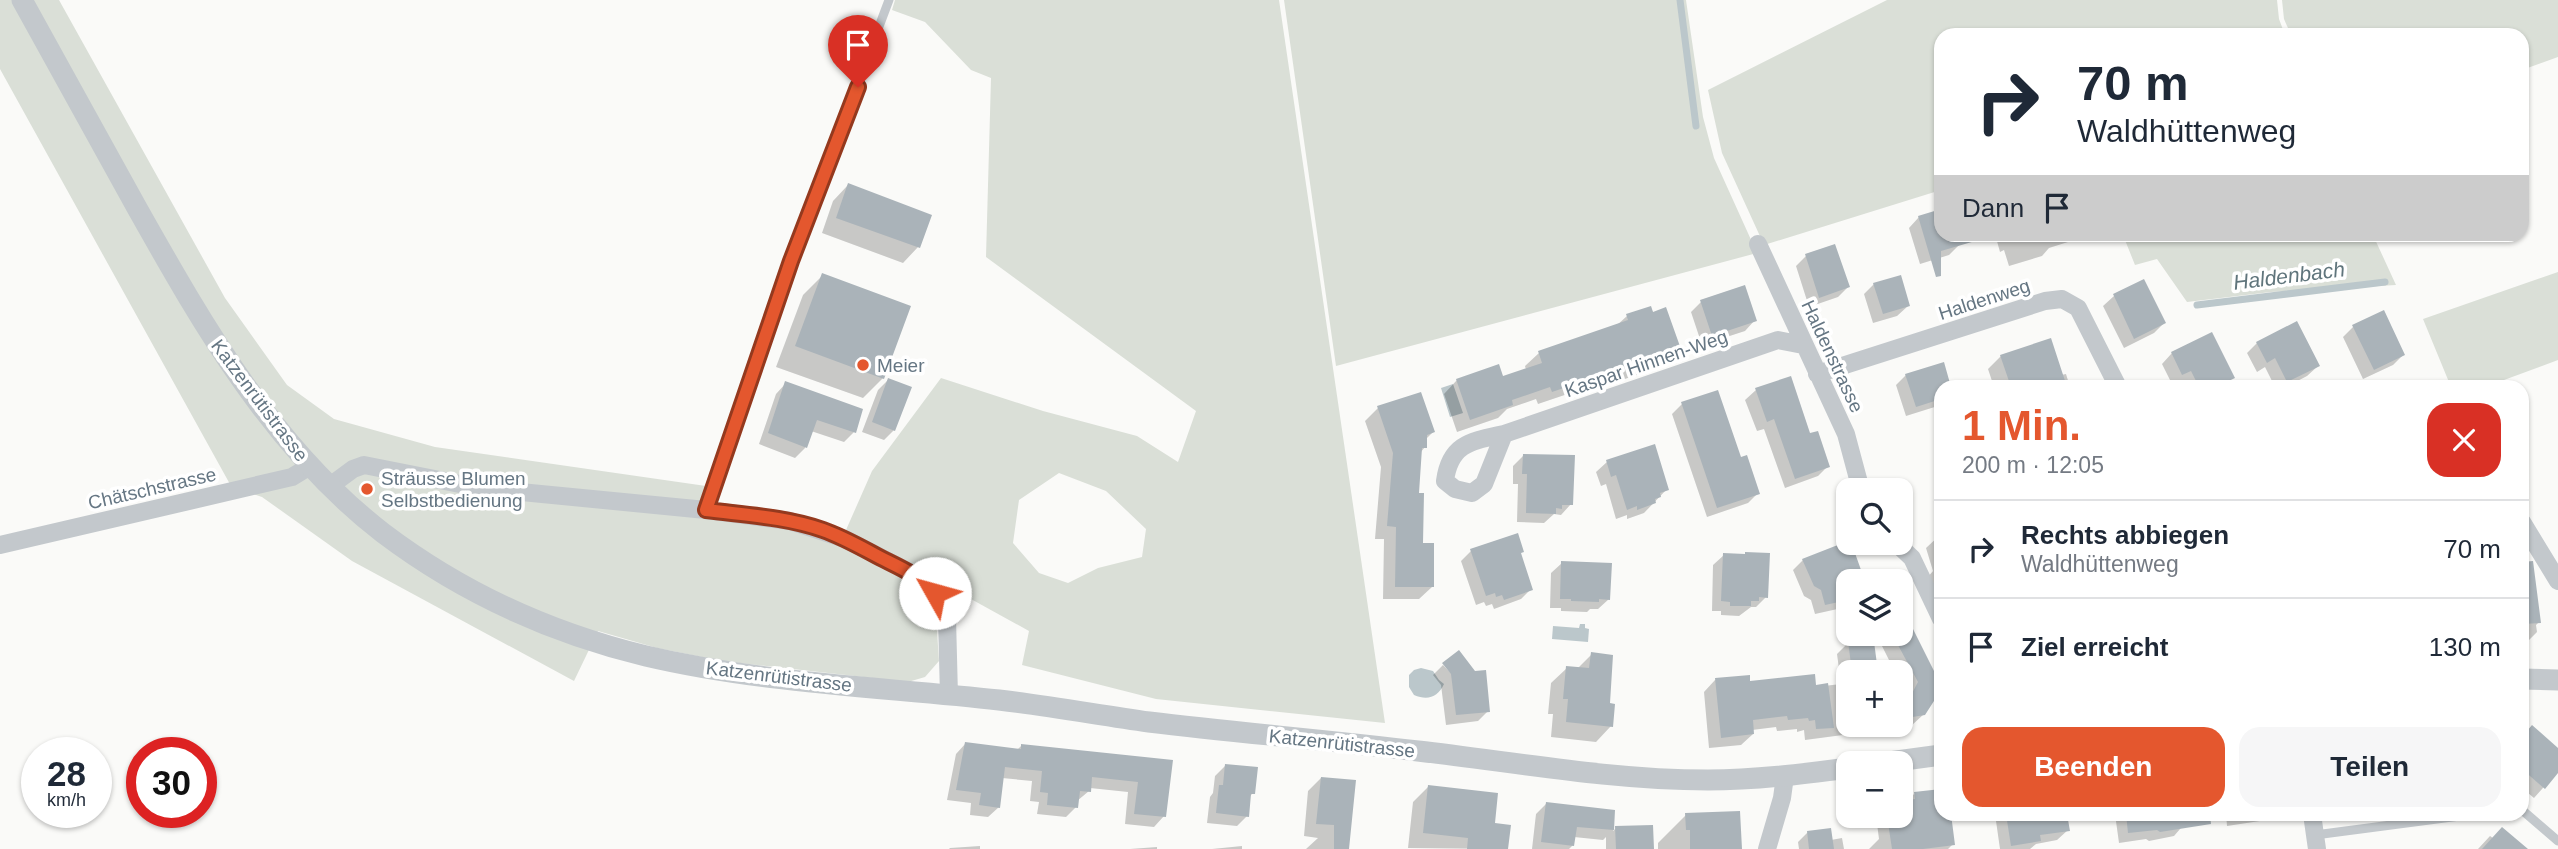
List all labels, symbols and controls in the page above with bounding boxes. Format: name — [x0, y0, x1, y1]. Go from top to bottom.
pin — [828, 15, 888, 87]
icon: arrive — [839, 26, 877, 64]
icon: right — [1962, 56, 2053, 147]
text: 70 m — [2077, 56, 2189, 110]
text: Waldhüttenweg — [2077, 113, 2296, 149]
icon: arrive — [2038, 189, 2076, 227]
text: Dann — [1962, 193, 2024, 223]
water label: Haldenbach — [2232, 257, 2346, 294]
street label: Haldenweg — [1936, 275, 2033, 324]
street label: Haldenstrasse — [1797, 297, 1868, 416]
street label: Kaspar Hinnen-Weg — [1562, 326, 1730, 401]
street label: Katzenrütistrasse — [207, 335, 312, 465]
place label: Meier — [877, 355, 925, 376]
marker: Meier — [855, 357, 871, 373]
text: 1 Min. — [1962, 402, 2081, 449]
button: close — [2427, 403, 2501, 477]
text: 200 m · 12:05 — [1962, 452, 2104, 478]
street label: Chätschstrasse — [86, 464, 218, 513]
place label: Sträusse Blumen Selbstbedienung — [381, 468, 526, 511]
map controls — [1836, 478, 1913, 828]
button: search — [1836, 478, 1913, 555]
marker: Sträusse Blumen Selbstbedienung — [359, 481, 375, 497]
text: Rechts abbiegen — [2021, 520, 2229, 550]
icon: right — [1962, 530, 2000, 568]
text: 70 m — [2443, 534, 2501, 564]
text: Waldhüttenweg — [2021, 551, 2179, 577]
position arrow — [898, 556, 972, 630]
button: layers — [1836, 569, 1913, 646]
icon: arrive — [1962, 628, 2000, 666]
text: Ziel erreicht — [2021, 632, 2168, 662]
text: 130 m — [2429, 632, 2501, 662]
street label: Katzenrütistrasse — [705, 657, 853, 696]
button: + — [1836, 660, 1913, 737]
street label: Katzenrütistrasse — [1268, 725, 1416, 762]
button: Beenden — [1962, 727, 2225, 807]
button: Teilen — [2239, 727, 2501, 807]
speed limit sign: 30 — [126, 737, 217, 828]
button: − — [1836, 751, 1913, 828]
text: 28 — [47, 754, 86, 793]
text: km/h — [47, 790, 86, 810]

